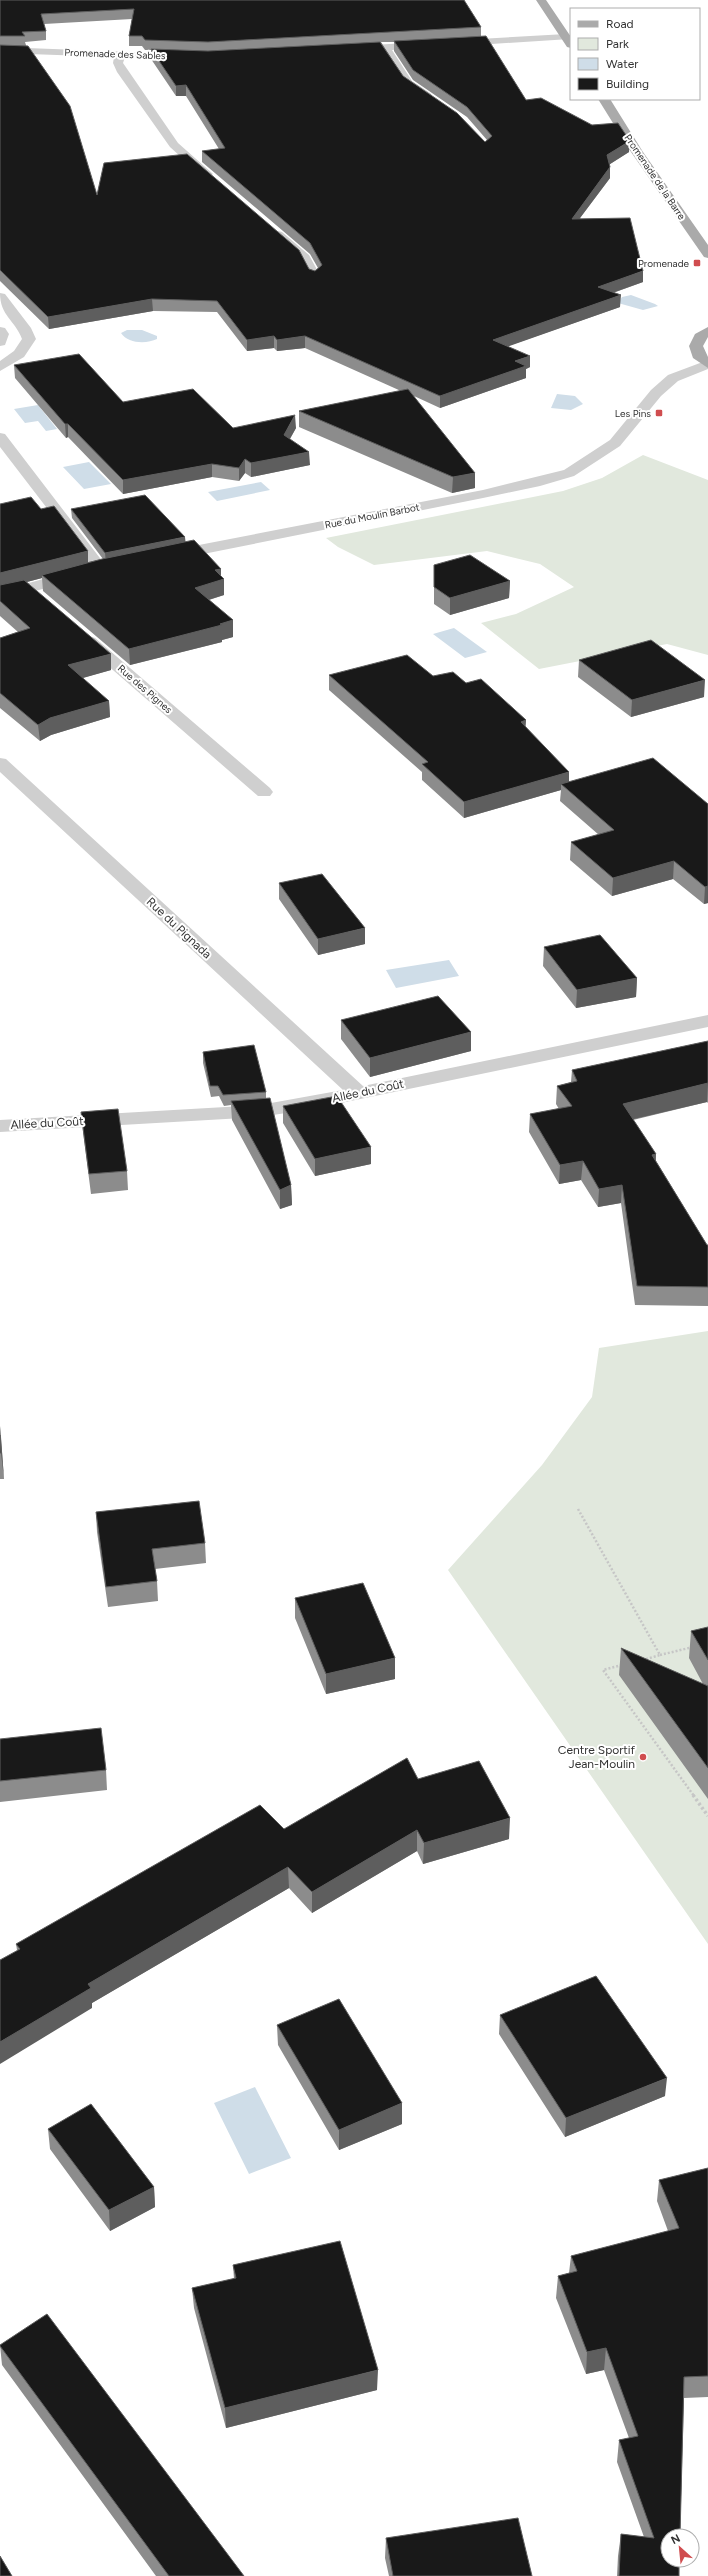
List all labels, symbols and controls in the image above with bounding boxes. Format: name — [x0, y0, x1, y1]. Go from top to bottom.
legend — [570, 8, 700, 100]
text: Road — [606, 17, 634, 31]
text: Park — [606, 37, 629, 51]
street label: Promenade des Sables — [64, 46, 166, 62]
text: Water — [606, 57, 638, 71]
text: Building — [606, 77, 649, 91]
street label: Promenade de la Barre — [622, 132, 689, 223]
place label: Promenade — [638, 257, 690, 270]
marker: Promenade — [692, 258, 702, 268]
place label: Les Pins — [615, 407, 651, 420]
marker: Les Pins — [654, 408, 664, 418]
street label: Rue du Moulin Barbot — [324, 500, 421, 532]
street label: Rue des Pignes — [115, 662, 175, 716]
street label: Rue du Pignada — [144, 895, 214, 961]
street label: Allée du Coût — [331, 1076, 406, 1105]
street label: Allée du Coût — [10, 1114, 84, 1132]
place label: Centre Sportif Jean-Moulin — [558, 1743, 636, 1771]
marker: Centre Sportif Jean-Moulin — [638, 1752, 648, 1762]
north arrow — [660, 2528, 700, 2568]
text: N — [669, 2532, 682, 2547]

